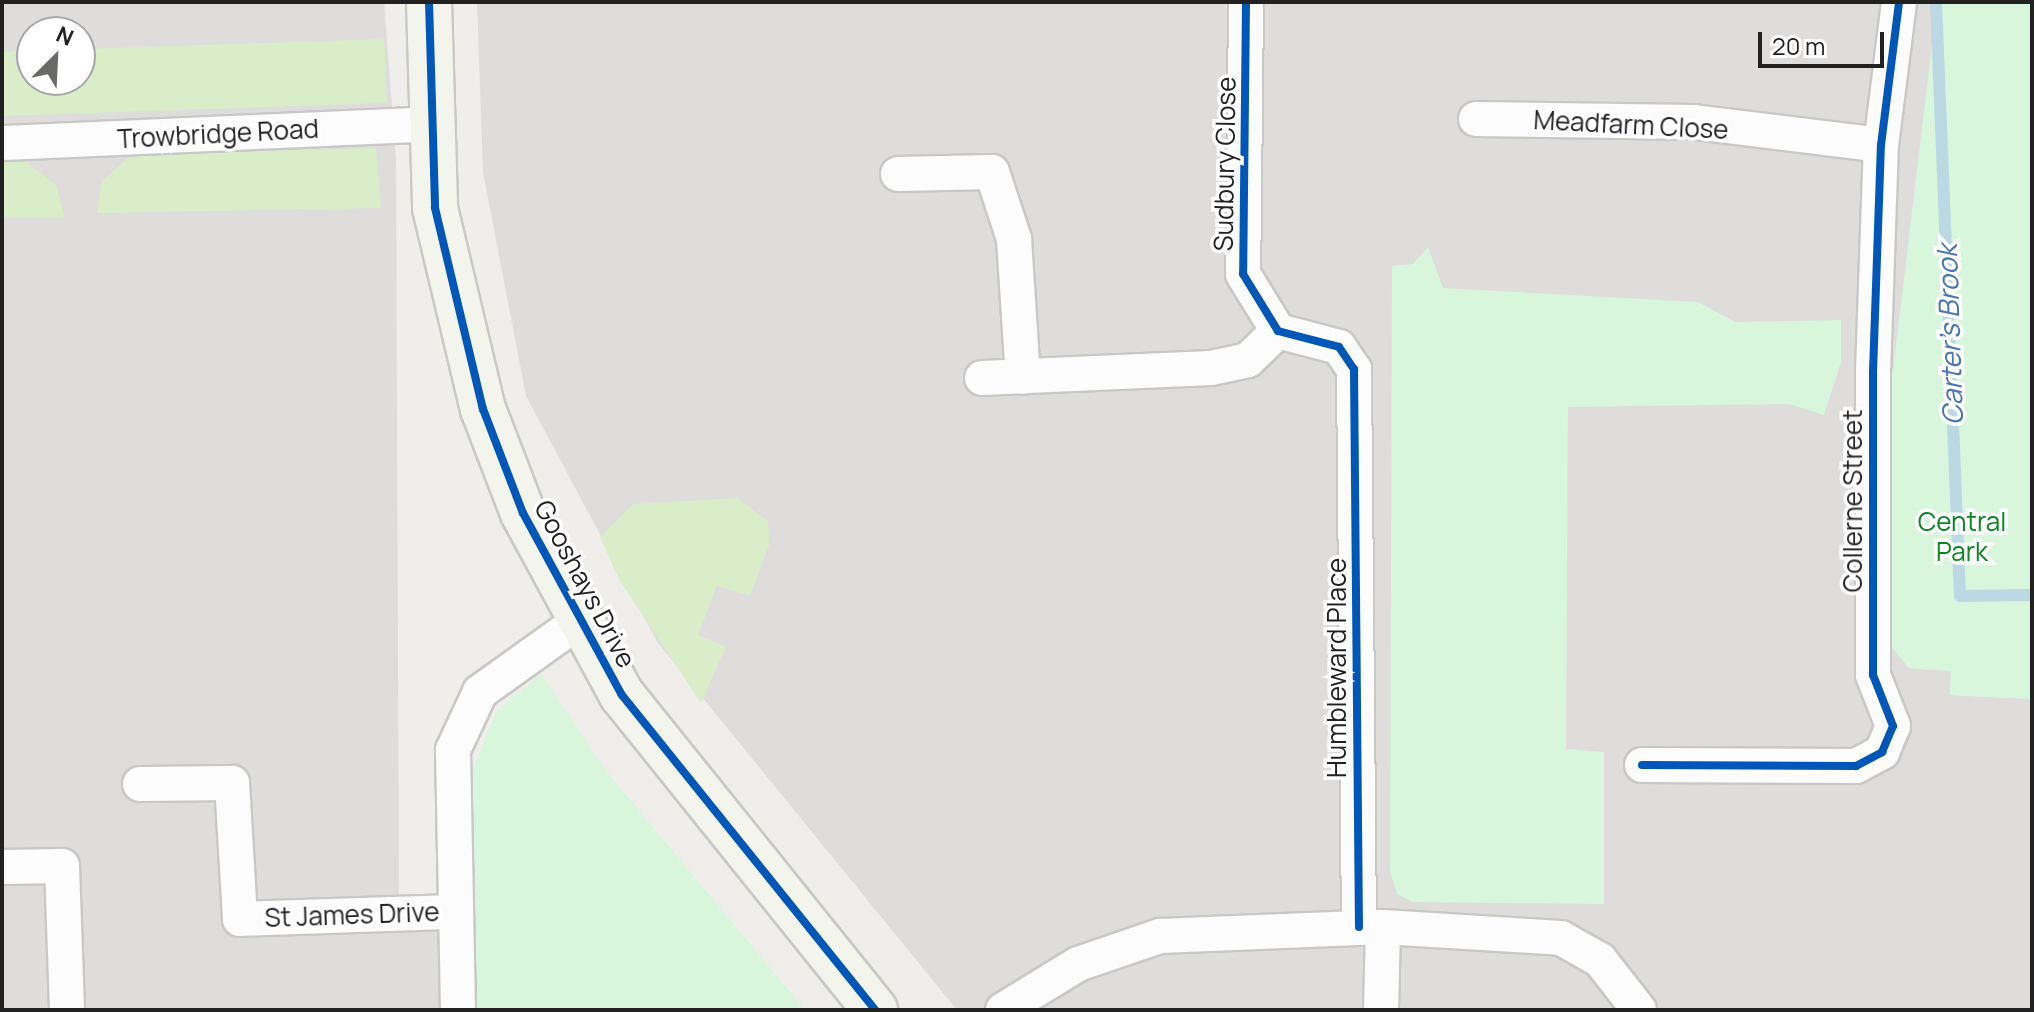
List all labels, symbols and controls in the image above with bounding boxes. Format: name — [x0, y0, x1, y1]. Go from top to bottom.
north arrow — [16, 16, 96, 96]
scale bar — [1762, 16, 1888, 66]
text: N — [52, 19, 78, 53]
text: 20 m — [1772, 29, 1825, 62]
street label: Sudbury Close — [1208, 76, 1242, 252]
street label: Meadfarm Close — [1533, 104, 1729, 146]
street label: Trowbridge Road — [116, 113, 320, 155]
water label: Carter's Brook — [1929, 244, 1969, 426]
street label: Collerne Street — [1837, 410, 1869, 592]
street label: Gooshays Drive — [528, 495, 642, 673]
park label: Central Park — [1918, 506, 2006, 568]
street label: Humbleward Place — [1321, 558, 1353, 778]
street label: St James Drive — [264, 896, 440, 934]

